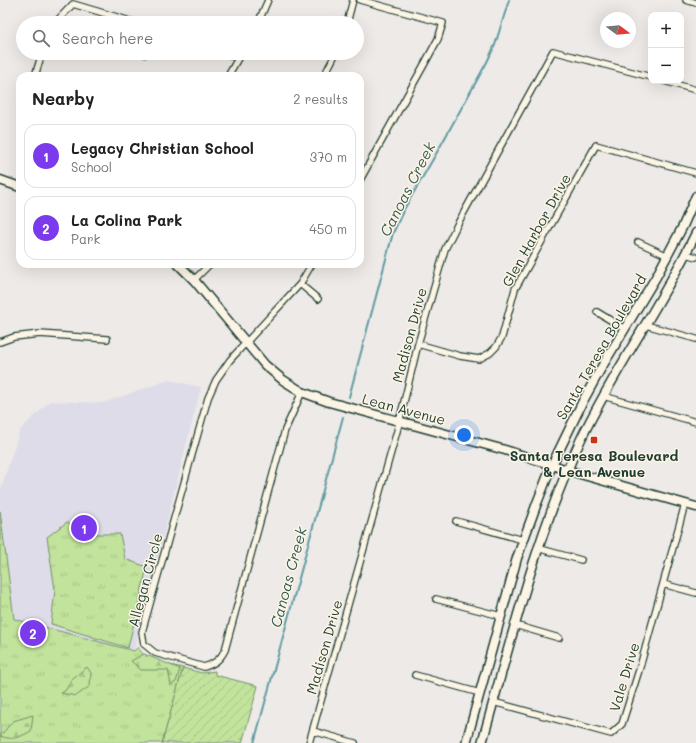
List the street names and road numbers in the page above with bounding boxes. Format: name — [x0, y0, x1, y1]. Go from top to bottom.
street label: Glen Harbor Drive — [497, 170, 575, 290]
street label: Santa Teresa Boulevard — [552, 271, 650, 423]
street label: Madison Drive — [387, 286, 431, 384]
street label: Lean Avenue — [360, 389, 448, 429]
street label: Allegan Circle — [123, 531, 167, 629]
street label: Madison Drive — [301, 598, 347, 696]
street label: Vale Drive — [604, 640, 644, 714]

